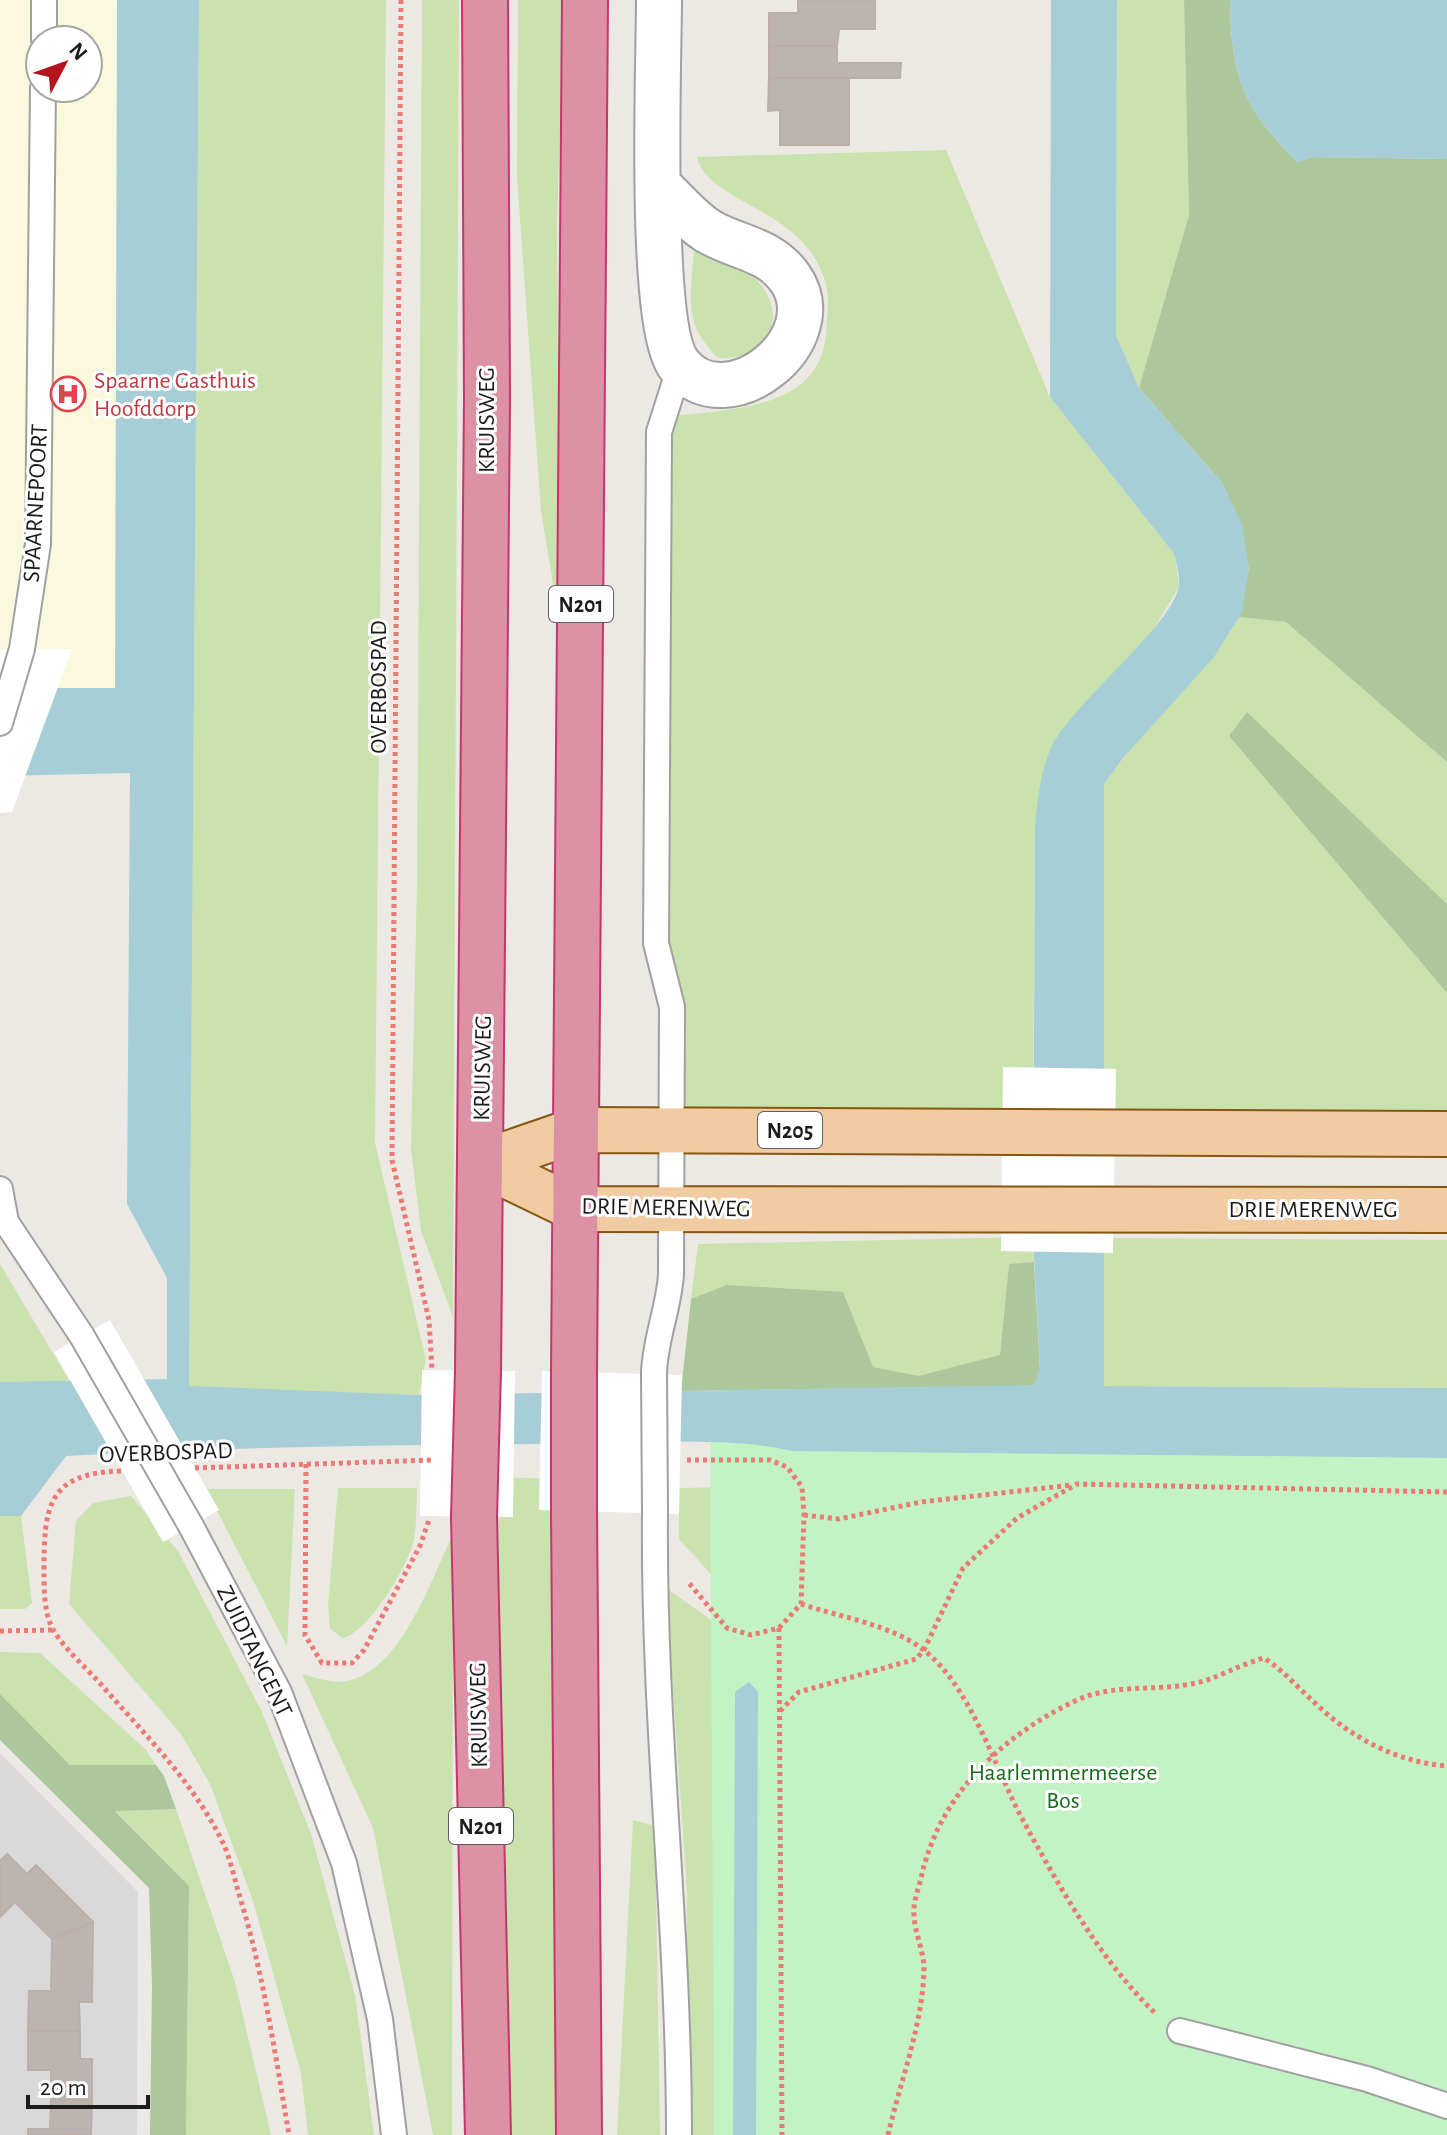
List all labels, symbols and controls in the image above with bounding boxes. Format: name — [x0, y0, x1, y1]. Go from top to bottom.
north arrow — [24, 24, 104, 104]
text: N — [65, 39, 92, 65]
street label: KRUISWEG — [475, 367, 499, 473]
place label: Spaarne Gasthuis Hoofddorp — [94, 369, 256, 421]
hospital icon: Spaarne Gasthuis Hoofddorp — [49, 375, 87, 413]
street label: SPAARNEPOORT — [20, 423, 52, 583]
road number: N201 — [549, 586, 613, 622]
street label: OVERBOSPAD — [367, 620, 391, 754]
street label: KRUISWEG — [470, 1015, 496, 1121]
road number: N205 — [758, 1112, 822, 1148]
street label: DRIE MERENWEG — [581, 1195, 751, 1221]
street label: DRIE MERENWEG — [1228, 1198, 1398, 1222]
street label: OVERBOSPAD — [99, 1439, 233, 1467]
street label: ZUIDTANGENT — [212, 1582, 296, 1721]
street label: KRUISWEG — [466, 1662, 492, 1768]
park label: Haarlemmermeerse Bos — [969, 1761, 1157, 1813]
road number: N201 — [449, 1808, 513, 1844]
scale bar — [28, 2059, 148, 2109]
text: 20 m — [40, 2076, 87, 2100]

